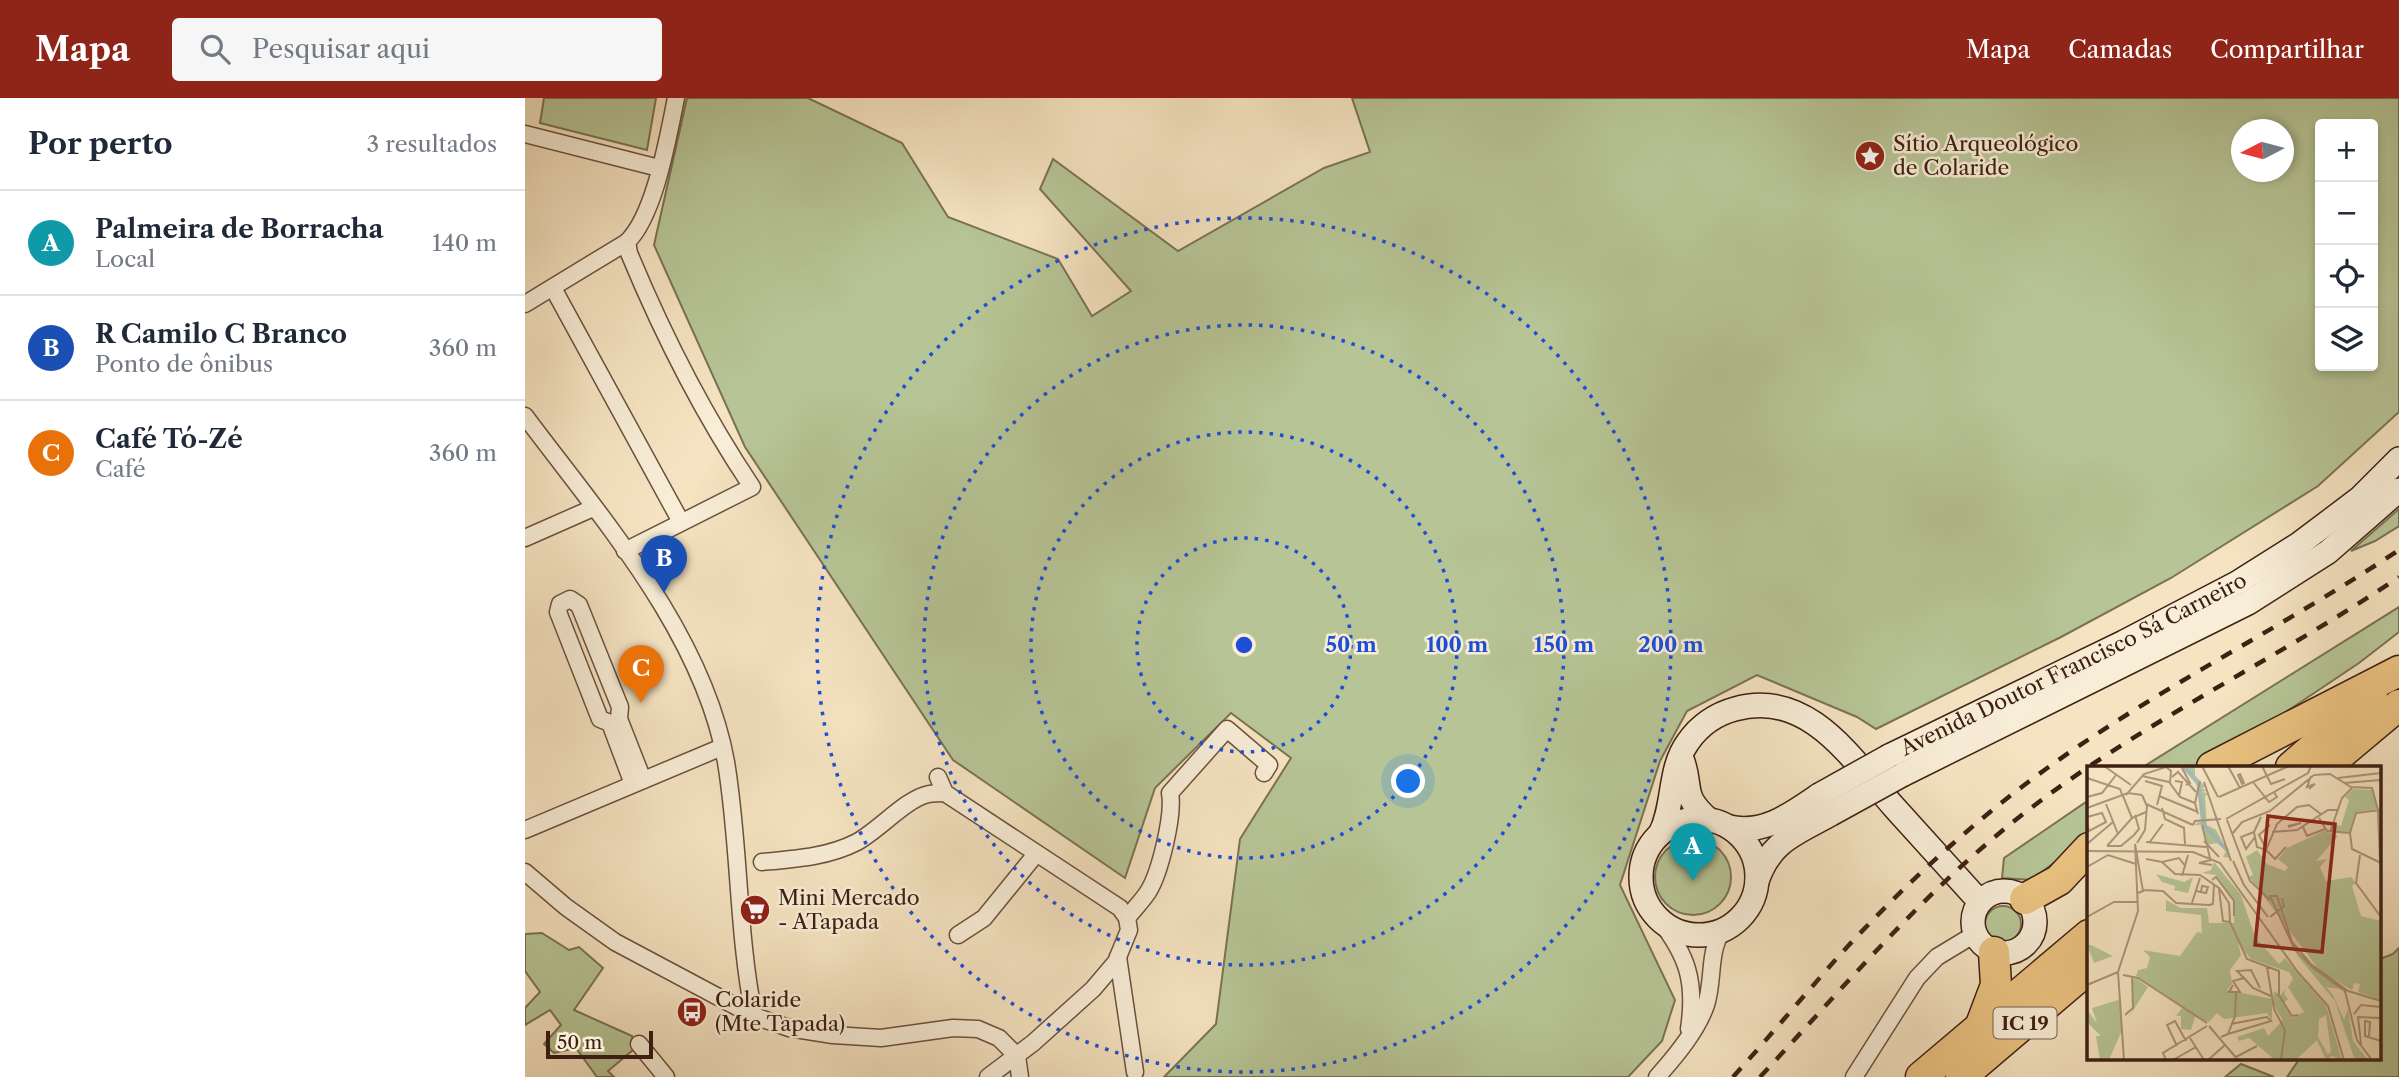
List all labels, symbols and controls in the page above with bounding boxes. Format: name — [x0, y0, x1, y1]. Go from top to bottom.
search box — [172, 18, 662, 81]
text: Mapa — [35, 29, 130, 70]
icon: search — [196, 30, 234, 68]
text: Pesquisar aqui — [252, 33, 430, 65]
text: Mapa — [1966, 35, 2030, 64]
text: Camadas — [2068, 35, 2172, 64]
text: Compartilhar — [2210, 35, 2364, 64]
north arrow — [2231, 119, 2294, 182]
map controls — [2315, 119, 2378, 371]
button: + — [2315, 119, 2378, 182]
text: Por perto — [28, 125, 173, 162]
text: 3 resultados — [367, 130, 497, 158]
place label: Sítio Arqueológico de Colaride — [1893, 131, 2078, 180]
place icon: Sítio Arqueológico de Colaride — [1853, 139, 1887, 173]
button: − — [2315, 182, 2378, 245]
text: Palmeira de Borracha — [95, 213, 384, 245]
text: A — [42, 229, 60, 257]
text: 140 m — [432, 229, 497, 257]
text: Local — [95, 245, 155, 273]
button: locate — [2315, 245, 2378, 308]
button: layers — [2315, 308, 2378, 371]
text: R Camilo C Branco — [95, 318, 347, 350]
text: B — [42, 334, 60, 362]
text: 360 m — [429, 334, 497, 362]
text: Ponto de ônibus — [95, 350, 273, 378]
text: Café Tó-Zé — [95, 423, 243, 455]
text: C — [42, 439, 60, 467]
text: 360 m — [429, 439, 497, 467]
text: Café — [95, 455, 146, 483]
pin: B — [641, 535, 687, 593]
street label: Avenida Doutor Francisco Sá Carneiro — [1895, 567, 2251, 761]
text: 50 m — [1325, 632, 1377, 657]
text: 100 m — [1426, 632, 1488, 657]
text: 150 m — [1534, 632, 1594, 657]
text: 200 m — [1638, 632, 1704, 657]
centre of rings — [1232, 633, 1256, 657]
pin: C — [618, 645, 664, 703]
your location — [1391, 764, 1425, 798]
inset map — [2087, 766, 2381, 1060]
pin: A — [1670, 823, 1716, 881]
place label: Mini Mercado - ATapada — [778, 885, 920, 934]
supermarket icon: Mini Mercado - ATapada — [738, 893, 772, 927]
place label: Colaride (Mte Tapada) — [715, 987, 845, 1036]
bus stop icon: Colaride (Mte Tapada) — [675, 995, 709, 1029]
road number: IC 19 — [1993, 1007, 2057, 1038]
scale bar — [546, 1028, 653, 1060]
text: 50 m — [557, 1031, 602, 1054]

